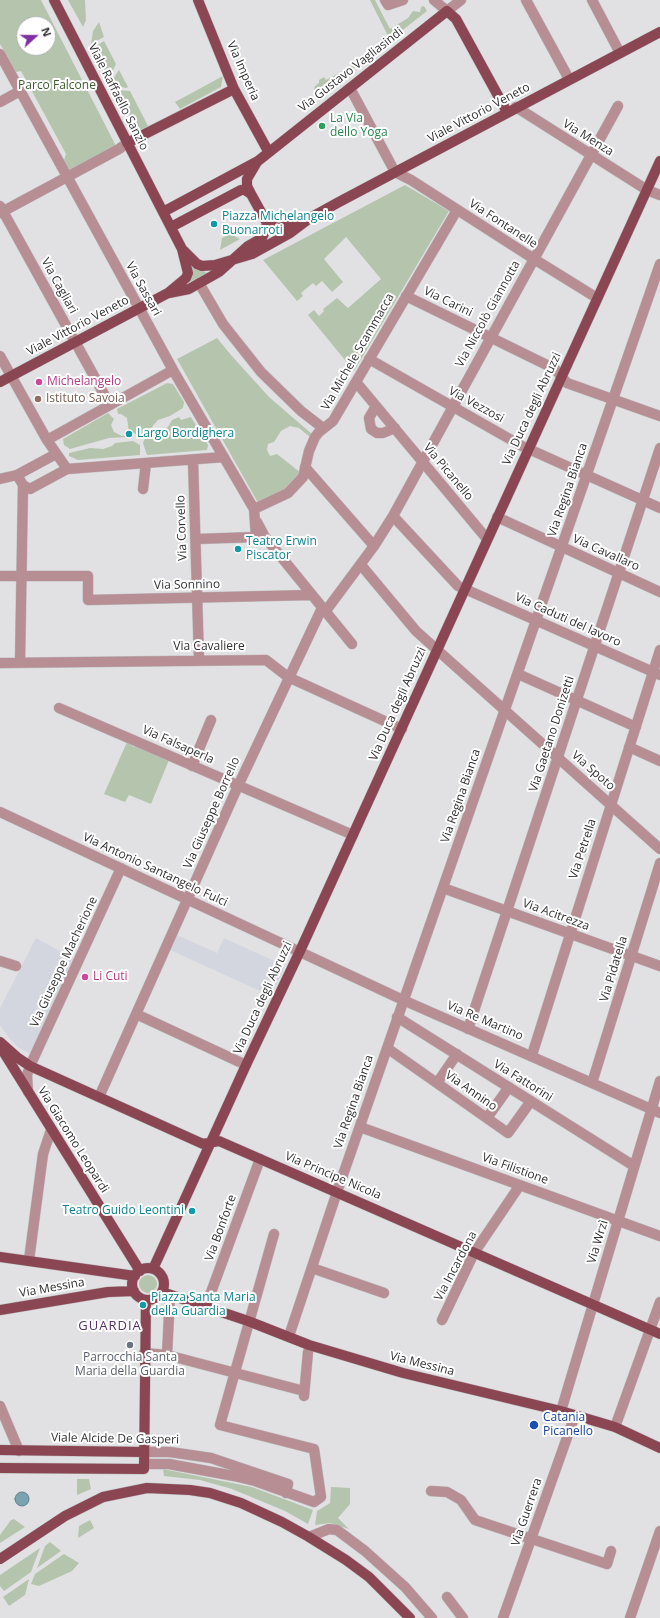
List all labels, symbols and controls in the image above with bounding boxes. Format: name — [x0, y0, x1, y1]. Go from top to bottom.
north arrow — [16, 16, 56, 56]
text: N — [38, 25, 55, 39]
street label: Via Gustavo Vagliasindi — [296, 25, 406, 115]
street label: Via Imperia — [224, 39, 262, 103]
street label: Viale Raffaello Sanzio — [85, 41, 151, 153]
park label: Parco Falcone — [18, 79, 96, 93]
street label: Viale Vittorio Veneto — [426, 80, 532, 146]
place label: La Via dello Yoga — [330, 112, 388, 140]
street label: Via Menza — [560, 117, 616, 159]
marker: La Via dello Yoga — [317, 121, 327, 131]
street label: Via Fontanelle — [466, 197, 540, 251]
place label: Piazza Michelangelo Buonarroti — [222, 210, 334, 238]
marker: Piazza Michelangelo Buonarroti — [209, 219, 219, 229]
street label: Via Cagliari — [38, 256, 80, 316]
street label: Via Niccolò Giannotta — [453, 258, 523, 370]
street label: Via Sassari — [122, 260, 164, 318]
street label: Via Carini — [421, 284, 475, 320]
street label: Via Michele Scammacca — [319, 291, 397, 413]
street label: Viale Vittorio Veneto — [25, 293, 131, 359]
street label: Via Duca degli Abruzzi — [500, 350, 564, 468]
place label: Michelangelo — [47, 375, 121, 389]
marker: Michelangelo — [34, 377, 44, 387]
street label: Via Vezzosi — [446, 384, 506, 426]
place label: Istituto Savoia — [46, 392, 125, 406]
marker: Istituto Savoia — [33, 394, 43, 404]
place label: Largo Bordighera — [137, 427, 234, 441]
marker: Largo Bordighera — [124, 429, 134, 439]
street label: Via Picanello — [420, 441, 476, 503]
street label: Via Regina Bianca — [545, 441, 591, 539]
street label: Via Corvello — [174, 495, 190, 561]
street label: Via Cavallaro — [570, 532, 642, 574]
place label: Teatro Erwin Piscator — [246, 535, 317, 563]
marker: Teatro Erwin Piscator — [233, 544, 243, 554]
street label: Via Sonnino — [154, 577, 220, 593]
street label: Via Caduti del lavoro — [513, 590, 623, 650]
street label: Via Cavaliere — [173, 640, 245, 654]
street label: Via Duca degli Abruzzi — [366, 645, 430, 763]
street label: Via Gaetano Donizetti — [526, 674, 578, 794]
street label: Via Falsaperla — [140, 723, 216, 767]
street label: Via Regina Bianca — [438, 747, 484, 845]
street label: Via Spoto — [568, 748, 618, 794]
street label: Via Giuseppe Borrello — [181, 755, 243, 871]
street label: Via Petrella — [566, 817, 600, 881]
street label: Via Antonio Santangelo Fulci — [80, 830, 230, 910]
street label: Via Giuseppe Macherione — [27, 894, 101, 1030]
street label: Via Acitrezza — [521, 896, 591, 934]
street label: Via Pidatella — [597, 934, 631, 1004]
street label: Via Duca degli Abruzzi — [231, 939, 295, 1057]
place label: Li Cuti — [93, 970, 128, 984]
marker: Li Cuti — [80, 972, 90, 982]
street label: Via Re Martino — [445, 998, 525, 1044]
street label: Via Regina Bianca — [331, 1053, 377, 1151]
street label: Via Fattorini — [491, 1057, 555, 1105]
street label: Via Annino — [442, 1068, 500, 1114]
street label: Via Giacomo Leopardi — [34, 1084, 112, 1196]
street label: Via Principe Nicola — [283, 1149, 383, 1203]
street label: Via Filistione — [480, 1150, 550, 1188]
street label: Via Bonforte — [202, 1193, 240, 1263]
place label: Teatro Guido Leontini — [62, 1204, 184, 1218]
marker: Teatro Guido Leontini — [187, 1206, 197, 1216]
street label: Via Wrzì — [585, 1219, 611, 1265]
street label: Via Incardona — [432, 1229, 480, 1303]
street label: Via Messina — [18, 1275, 86, 1301]
place label: Piazza Santa Maria della Guardia — [151, 1291, 256, 1319]
marker: Piazza Santa Maria della Guardia — [138, 1300, 148, 1310]
district label: GUARDIA — [78, 1318, 142, 1334]
marker: Parrocchia Santa Maria della Guardia — [125, 1340, 135, 1350]
street label: Via Messina — [388, 1349, 456, 1379]
place label: Parrocchia Santa Maria della Guardia — [75, 1351, 185, 1379]
place label: Catania Picanello — [543, 1411, 593, 1439]
marker: Catania Picanello — [528, 1419, 540, 1431]
street label: Viale Alcide De Gasperi — [51, 1431, 179, 1447]
street label: Via Guerrera — [509, 1476, 545, 1548]

